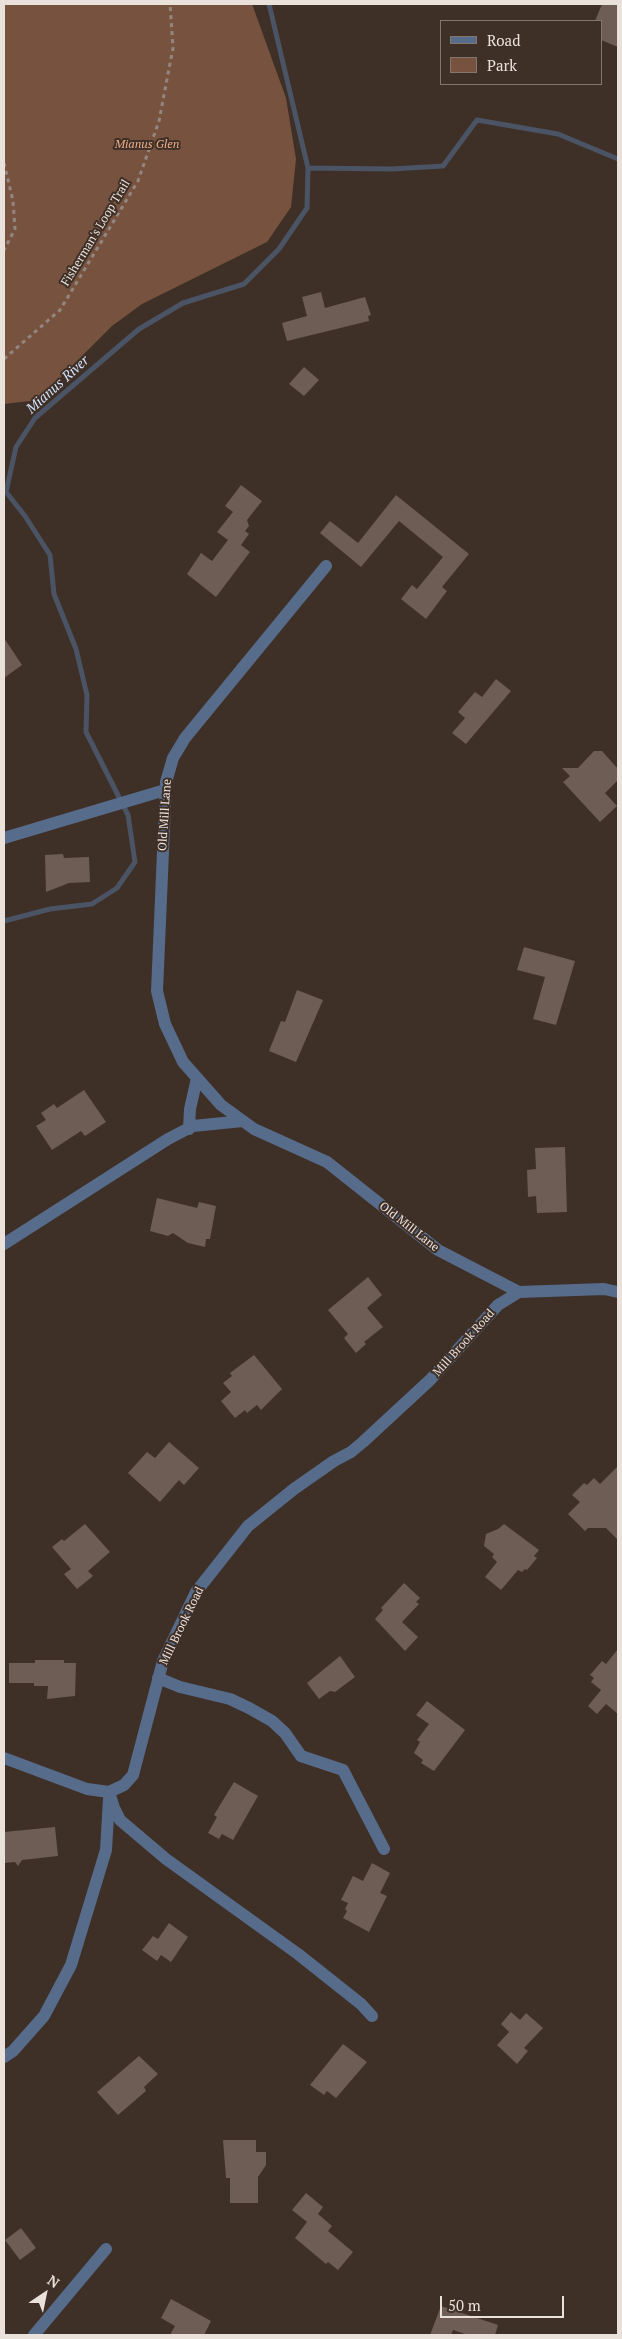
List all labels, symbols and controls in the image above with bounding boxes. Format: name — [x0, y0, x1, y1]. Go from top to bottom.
legend — [440, 20, 602, 85]
text: Road — [487, 30, 520, 50]
text: Park — [487, 55, 517, 75]
park label: Mianus Glen — [115, 138, 179, 152]
street label: Fisherman's Loop Trail — [59, 177, 133, 289]
water label: Mianus River — [23, 353, 93, 417]
street label: Old Mill Lane — [155, 779, 175, 851]
street label: Old Mill Lane — [376, 1199, 442, 1255]
street label: Mill Brook Road — [430, 1306, 498, 1380]
street label: Mill Brook Road — [157, 1585, 207, 1667]
north arrow — [20, 2269, 70, 2319]
text: N — [44, 2270, 63, 2292]
scale bar — [442, 2286, 566, 2318]
text: 50 m — [448, 2295, 481, 2315]

